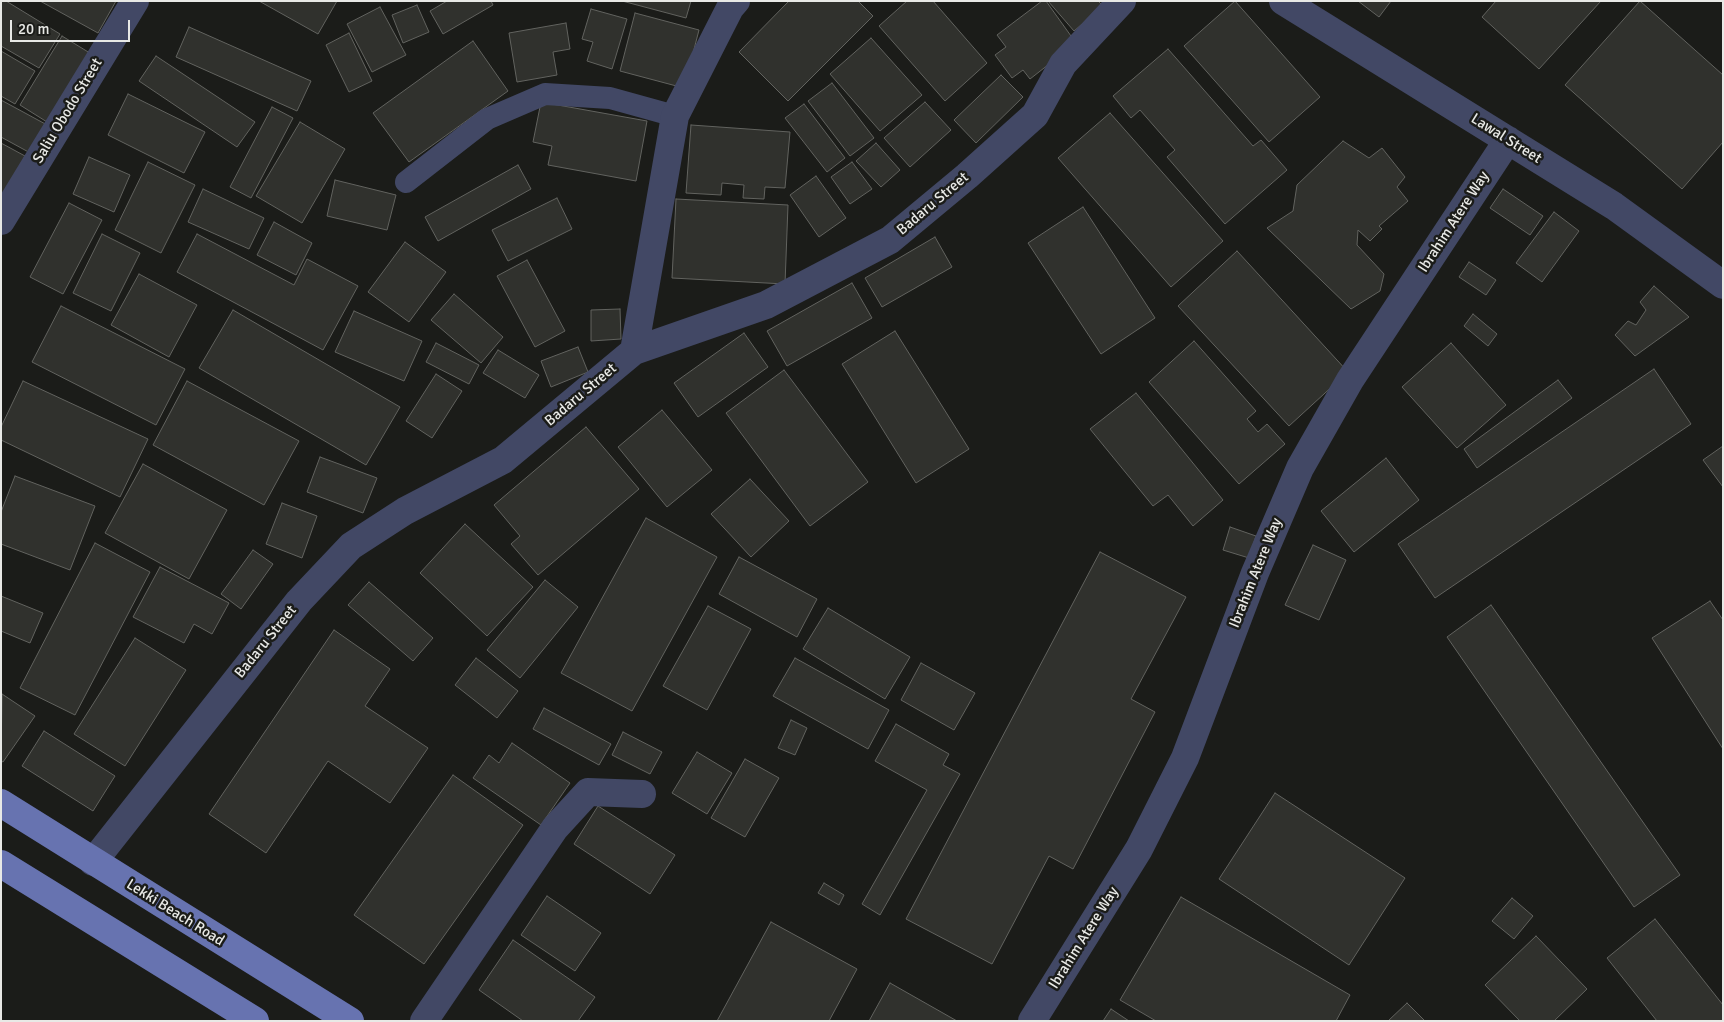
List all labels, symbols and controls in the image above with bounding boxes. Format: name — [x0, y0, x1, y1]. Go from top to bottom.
scale bar — [12, 10, 132, 42]
text: 20 m — [18, 20, 49, 38]
street label: Saliu Obodo Street — [29, 55, 107, 167]
street label: Lawal Street — [1467, 110, 1545, 168]
street label: Ibrahim Atere Way — [1415, 168, 1493, 276]
street label: Badaru Street — [893, 169, 973, 239]
street label: Badaru Street — [541, 360, 621, 430]
street label: Ibrahim Atere Way — [1226, 515, 1286, 631]
street label: Badaru Street — [231, 602, 301, 682]
street label: Lekki Beach Road — [123, 876, 227, 950]
street label: Ibrahim Atere Way — [1045, 884, 1123, 992]

